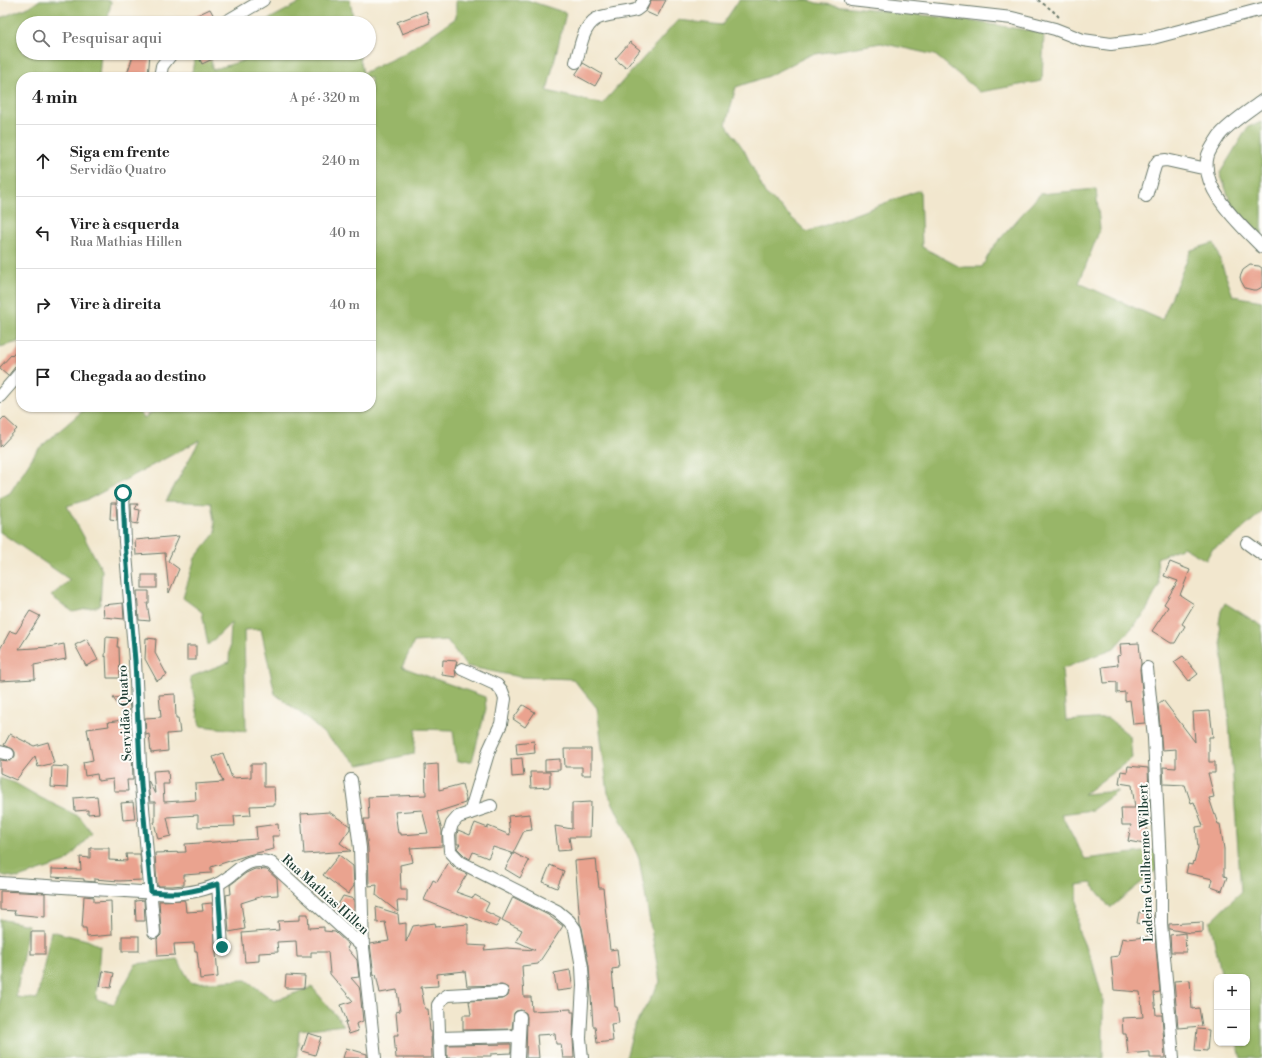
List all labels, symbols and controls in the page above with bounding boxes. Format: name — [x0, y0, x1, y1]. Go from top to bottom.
search box — [16, 16, 376, 60]
icon: search — [30, 27, 52, 49]
text: Pesquisar aqui — [62, 29, 162, 48]
text: 4 min — [32, 87, 77, 109]
text: A pé · 320 m — [290, 90, 360, 106]
text: Siga em frente — [70, 143, 170, 162]
icon: ahead — [32, 150, 54, 172]
text: 240 m — [322, 153, 360, 169]
text: Servidão Quatro — [70, 162, 166, 178]
text: Vire à esquerda — [70, 215, 179, 234]
icon: left — [32, 222, 54, 244]
text: 40 m — [330, 225, 360, 241]
text: Rua Mathias Hillen — [70, 234, 182, 250]
icon: right — [32, 294, 54, 316]
text: Vire à direita — [70, 295, 161, 314]
text: 40 m — [330, 297, 360, 313]
icon: arrive — [32, 366, 54, 388]
text: Chegada ao destino — [70, 367, 206, 386]
route start — [114, 484, 132, 502]
street label: Servidão Quatro — [114, 664, 136, 762]
street label: Ladeira Guilherme Wilbert — [1135, 783, 1157, 942]
street label: Rua Mathias Hillen — [278, 851, 373, 938]
route end — [213, 938, 231, 956]
map controls — [1214, 974, 1250, 1046]
button: + — [1214, 974, 1250, 1010]
button: − — [1214, 1010, 1250, 1046]

